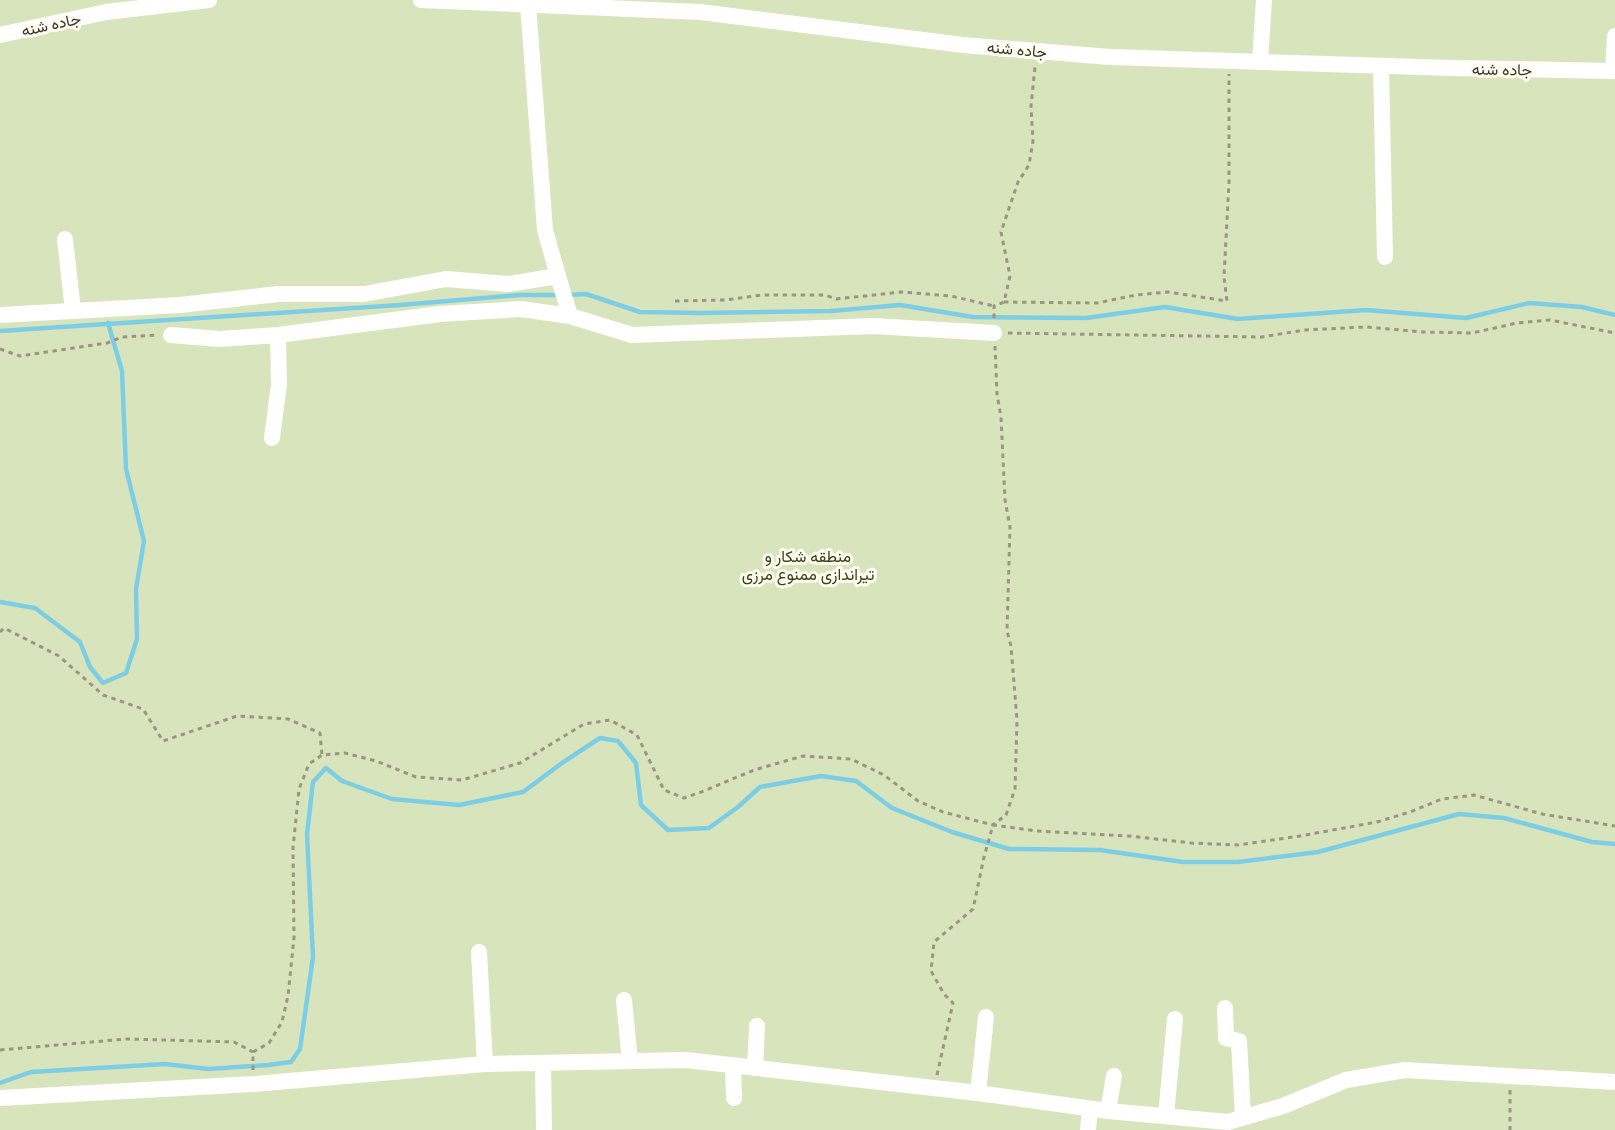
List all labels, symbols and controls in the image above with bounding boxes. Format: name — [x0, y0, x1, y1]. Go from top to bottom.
street label: جاده شنه — [20, 9, 83, 40]
street label: جاده شنه — [986, 37, 1048, 62]
street label: جاده شنه — [1472, 59, 1533, 80]
park label: منطقه شکار و تیراندازی ممنوع مرزی — [742, 547, 874, 586]

